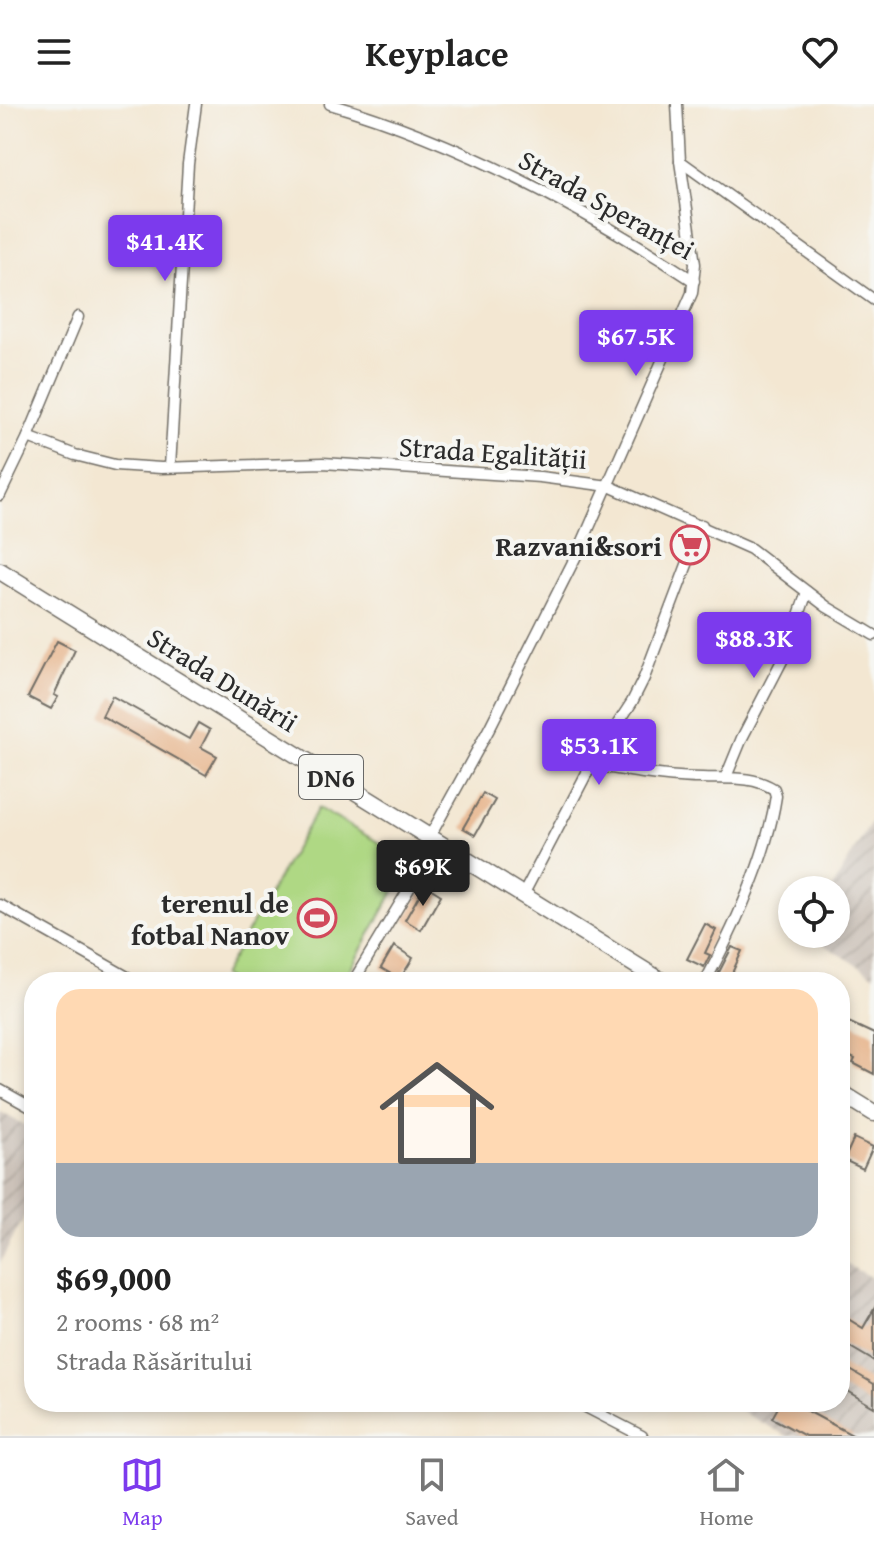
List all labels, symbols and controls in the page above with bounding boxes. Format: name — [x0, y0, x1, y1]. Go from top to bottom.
text: Keyplace — [365, 26, 509, 79]
icon: menu — [32, 30, 76, 74]
icon: heart — [798, 30, 842, 74]
street label: Strada Speranței — [512, 139, 703, 269]
pin: $41.4K — [100, 215, 230, 283]
text: $41.4K — [126, 221, 204, 260]
pin: $67.5K — [571, 310, 701, 378]
text: $67.5K — [597, 316, 675, 355]
street label: Strada Egalității — [398, 425, 588, 479]
supermarket icon: Razvani&sori — [669, 524, 711, 566]
place label: Razvani&sori — [495, 525, 662, 566]
pin: $88.3K — [689, 612, 819, 680]
street label: Strada Dunării — [140, 616, 306, 742]
text: $88.3K — [715, 618, 793, 657]
pin: $53.1K — [534, 719, 664, 787]
text: $53.1K — [560, 725, 638, 764]
road number: DN6 — [299, 755, 363, 799]
pin: $69K — [376, 840, 470, 908]
text: $69K — [395, 846, 451, 885]
map controls — [778, 876, 850, 948]
button: locate — [778, 876, 850, 948]
place label: terenul de fotbal Nanov — [131, 882, 290, 955]
sports icon: terenul de fotbal Nanov — [296, 897, 338, 939]
icon: home — [365, 1041, 509, 1185]
text: $69,000 — [56, 1253, 171, 1302]
text: 2 rooms · 68 m² — [56, 1302, 219, 1341]
text: Strada Răsăritului — [56, 1341, 252, 1380]
tab: Map — [120, 1453, 164, 1533]
tab: Saved — [405, 1453, 459, 1533]
tab: Home — [699, 1453, 754, 1533]

